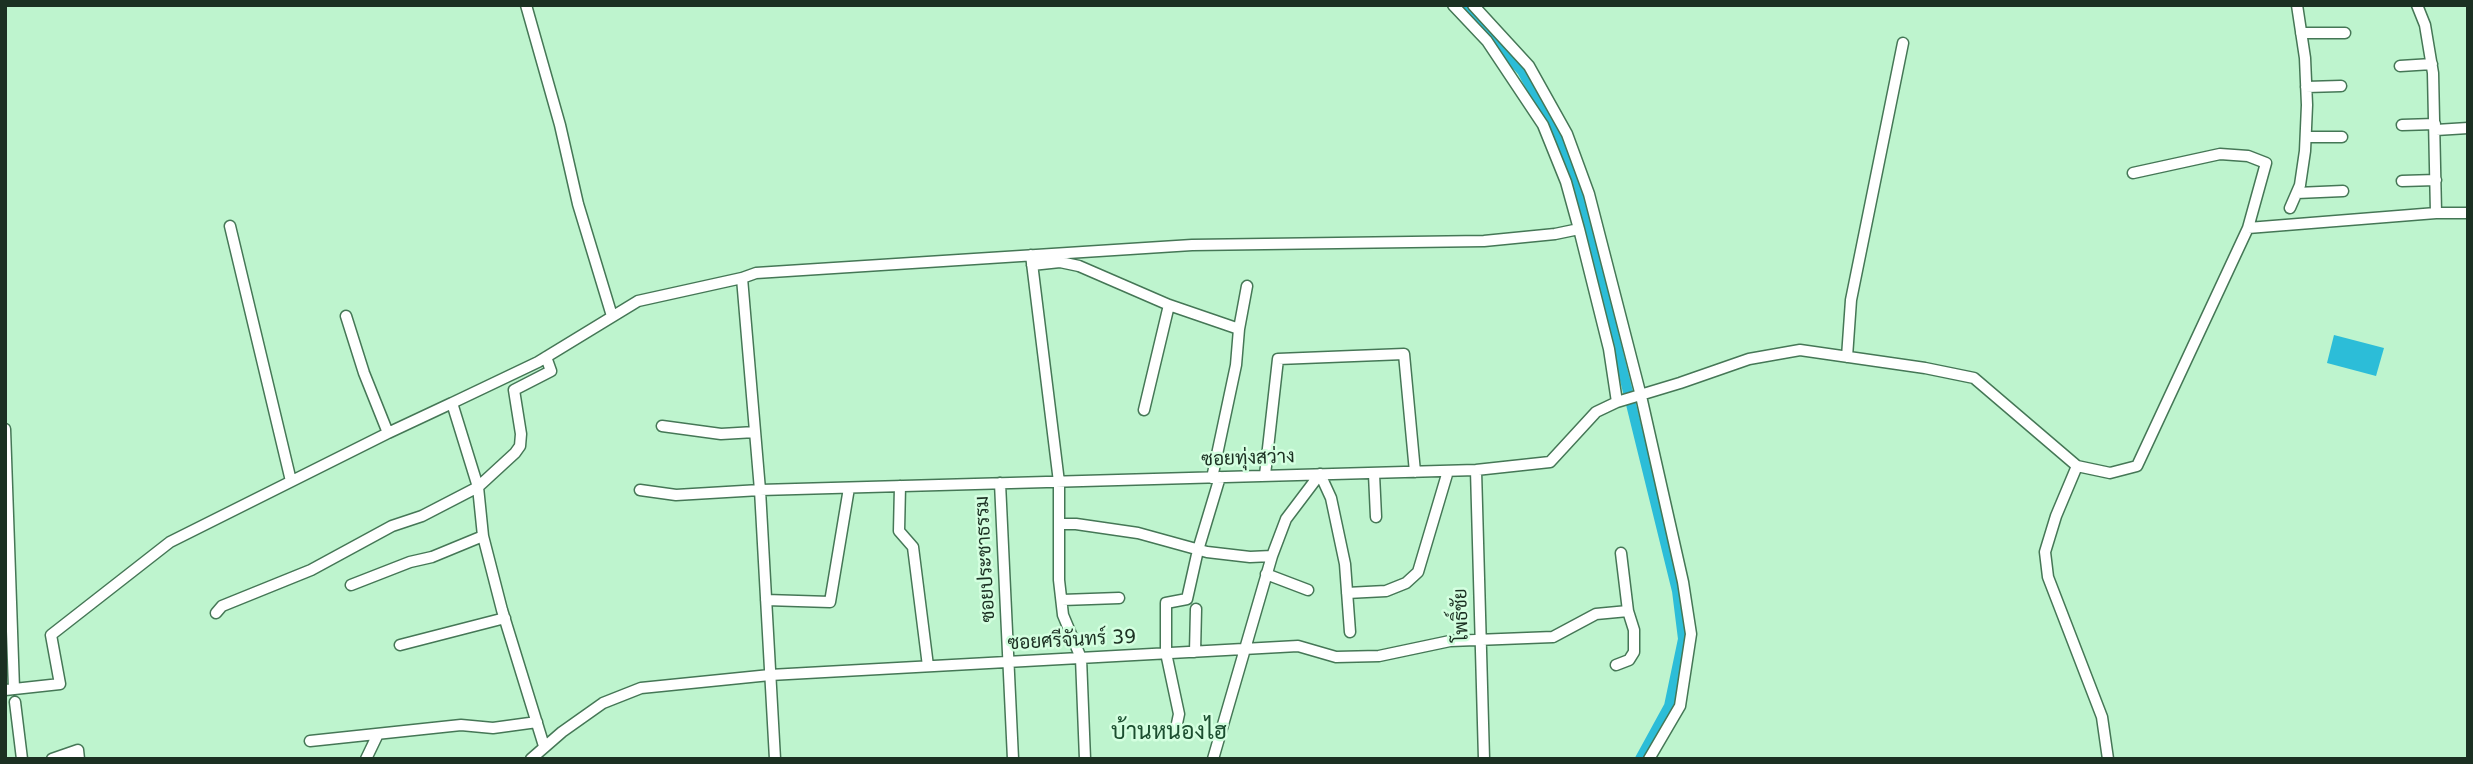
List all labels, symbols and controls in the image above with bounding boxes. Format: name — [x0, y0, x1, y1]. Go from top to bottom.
street label: ซอยทุ่งสว่าง — [1201, 446, 1295, 472]
street label: ซอยประชาธรรม — [971, 495, 1001, 623]
street label: โพธิ์ชัย — [1450, 588, 1474, 642]
street label: ซอยศรีจันทร์ 39 — [1007, 626, 1137, 656]
district label: บ้านหนองไฮ — [1111, 719, 1227, 747]

